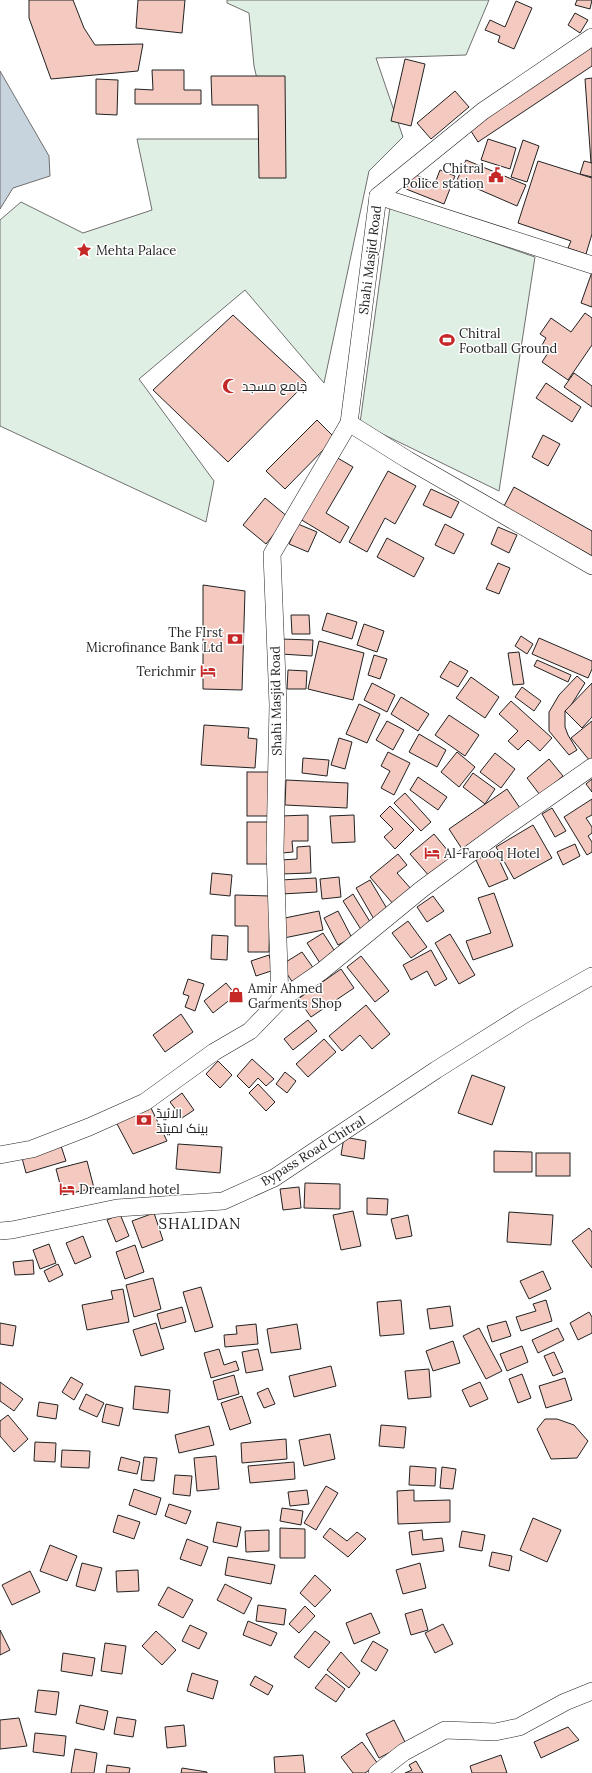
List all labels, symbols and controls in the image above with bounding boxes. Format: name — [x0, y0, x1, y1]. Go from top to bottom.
place label: Chitral Police station — [402, 160, 484, 192]
public building icon: Chitral Police station — [487, 166, 505, 184]
street label: Shahi Masjid Road — [355, 204, 385, 316]
place icon: Mehta Palace — [75, 241, 93, 259]
place label: Mehta Palace — [96, 242, 176, 259]
place label: Chitral Football Ground — [459, 325, 558, 357]
sports icon: Chitral Football Ground — [438, 331, 456, 349]
mosque icon: جامع مسجد — [221, 377, 239, 395]
place label: جامع مسجد — [242, 378, 307, 395]
place label: The FIrst Microfinance Bank Ltd — [86, 624, 223, 656]
bank icon: The FIrst Microfinance Bank Ltd — [226, 630, 244, 648]
street label: Shahi Masjid Road — [267, 646, 285, 756]
hotel icon: Terichmir — [199, 662, 217, 680]
place label: Terichmir — [136, 663, 196, 680]
hotel icon: Al-Farooq Hotel — [423, 844, 441, 862]
place label: Al-Farooq Hotel — [443, 845, 540, 862]
place label: Amir Ahmed Garments Shop — [247, 980, 342, 1012]
shop icon: Amir Ahmed Garments Shop — [227, 986, 245, 1004]
place label: الائیڈ بینک لمیٹڈ — [156, 1105, 208, 1137]
bank icon: الائیڈ بینک لمیٹڈ — [135, 1111, 153, 1129]
street label: Bypass Road Chitral — [258, 1112, 369, 1190]
hotel icon: Dreamland hotel — [58, 1180, 76, 1198]
place label: Dreamland hotel — [79, 1181, 180, 1198]
district label: SHALIDAN — [158, 1214, 242, 1233]

